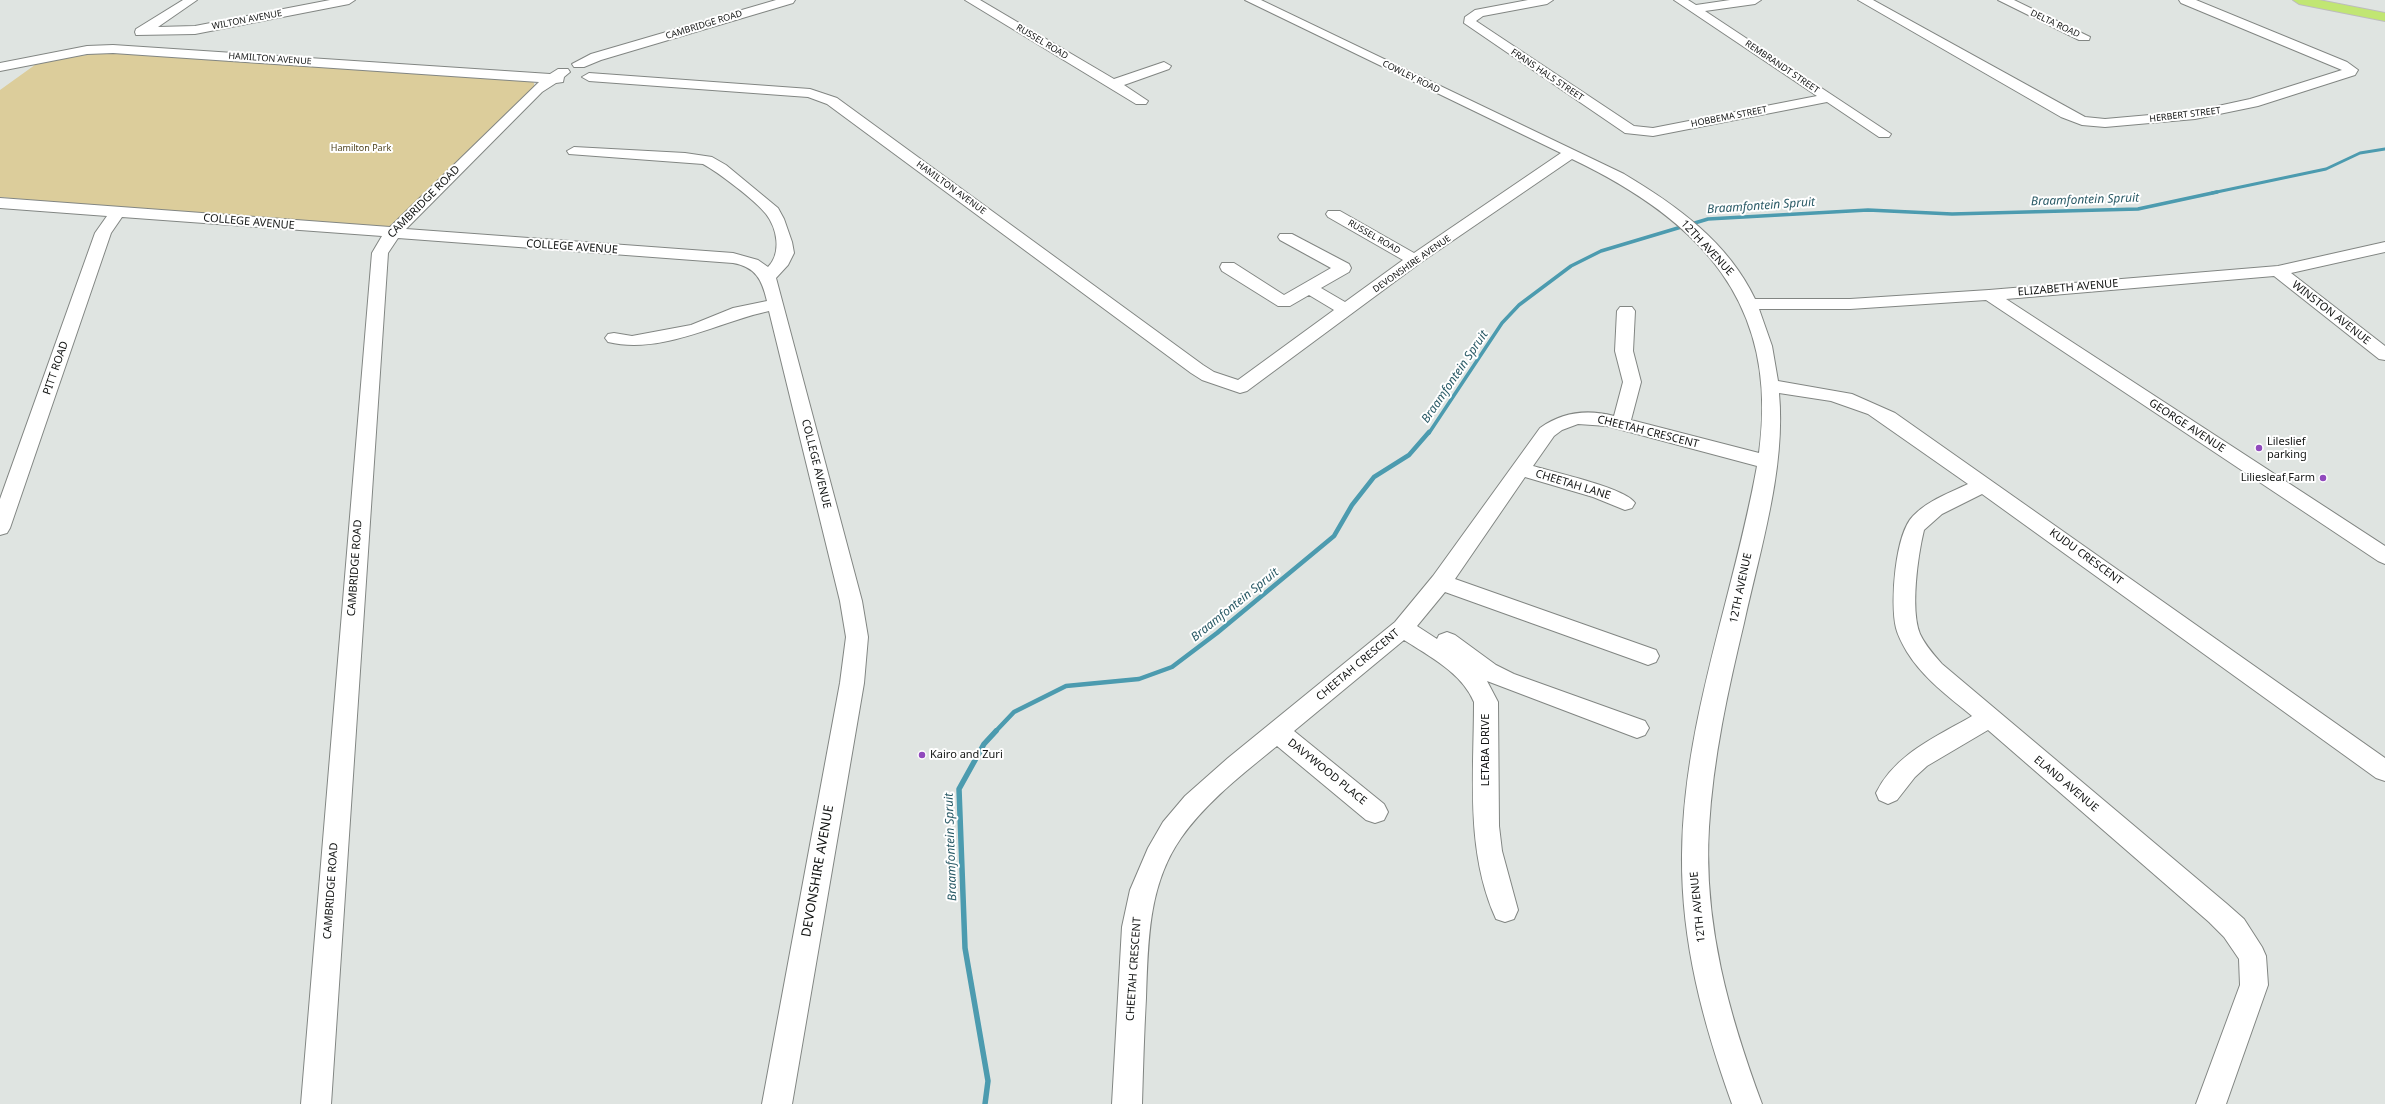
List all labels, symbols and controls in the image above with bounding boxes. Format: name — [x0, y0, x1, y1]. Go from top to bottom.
street label: WILTON AVENUE — [211, 8, 283, 32]
street label: CAMBRIDGE ROAD — [664, 8, 744, 42]
street label: DELTA ROAD — [2029, 8, 2081, 40]
street label: RUSSEL ROAD — [1014, 22, 1070, 62]
street label: REMBRANDT STREET — [1743, 38, 1821, 96]
street label: FRANS HALS STREET — [1509, 47, 1585, 103]
street label: HAMILTON AVENUE — [228, 51, 312, 67]
street label: COWLEY ROAD — [1380, 58, 1442, 96]
street label: HOBBEMA STREET — [1690, 104, 1768, 130]
street label: HERBERT STREET — [2149, 105, 2221, 125]
park label: Hamilton Park — [331, 143, 391, 153]
street label: HAMILTON AVENUE — [914, 159, 988, 217]
street label: CAMBRIDGE ROAD — [385, 163, 463, 241]
water label: Braamfontein Spruit — [2031, 191, 2139, 209]
water label: Braamfontein Spruit — [1706, 195, 1816, 217]
street label: COLLEGE AVENUE — [203, 211, 295, 233]
street label: 12TH AVENUE — [1678, 217, 1736, 279]
street label: RUSSEL ROAD — [1346, 218, 1402, 256]
street label: DEVONSHIRE AVENUE — [1371, 233, 1453, 295]
street label: COLLEGE AVENUE — [526, 237, 618, 257]
street label: ELIZABETH AVENUE — [2017, 277, 2119, 299]
street label: WINSTON AVENUE — [2289, 278, 2373, 348]
water label: Braamfontein Spruit — [1419, 328, 1491, 426]
street label: PITT ROAD — [41, 339, 71, 397]
street label: GEORGE AVENUE — [2146, 396, 2228, 456]
street label: CHEETAH CRESCENT — [1596, 413, 1700, 451]
street label: COLLEGE AVENUE — [798, 418, 834, 510]
place label: Lileslief parking — [2267, 435, 2307, 461]
marker: Lileslief parking — [2254, 443, 2264, 453]
street label: CHEETAH LANE — [1534, 467, 1612, 503]
place label: Liliesleaf Farm — [2241, 471, 2315, 485]
marker: Liliesleaf Farm — [2318, 473, 2328, 483]
street label: CAMBRIDGE ROAD — [345, 519, 365, 617]
street label: KUDU CRESCENT — [2047, 526, 2125, 588]
street label: 12TH AVENUE — [1727, 552, 1755, 624]
water label: Braamfontein Spruit — [1188, 565, 1282, 645]
street label: CHEETAH CRESCENT — [1314, 626, 1402, 704]
street label: LETABA DRIVE — [1479, 714, 1493, 786]
street label: DAVYWOOD PLACE — [1285, 736, 1369, 808]
place label: Kairo and Zuri — [930, 748, 1003, 762]
marker: Kairo and Zuri — [917, 750, 927, 760]
street label: ELAND AVENUE — [2031, 753, 2101, 815]
water label: Braamfontein Spruit — [942, 793, 960, 901]
street label: DEVONSHIRE AVENUE — [799, 804, 837, 938]
street label: CAMBRIDGE ROAD — [321, 842, 341, 940]
street label: 12TH AVENUE — [1688, 871, 1708, 943]
street label: CHEETAH CRESCENT — [1124, 917, 1144, 1021]

